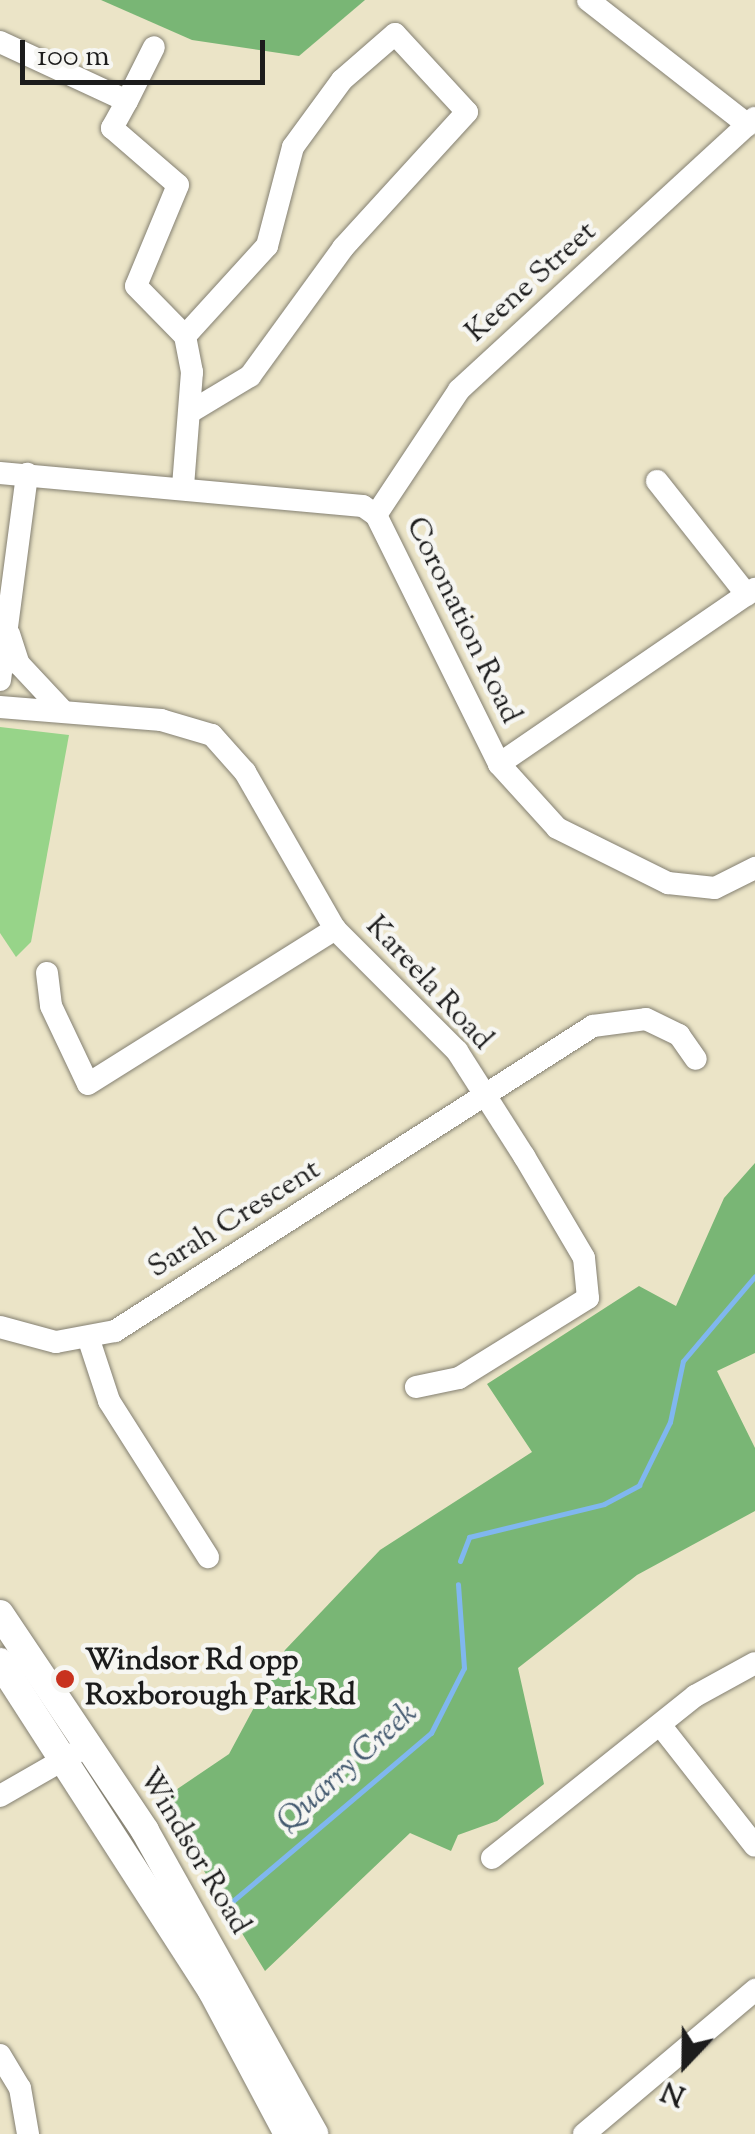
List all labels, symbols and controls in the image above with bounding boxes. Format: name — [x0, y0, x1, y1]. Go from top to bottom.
scale bar — [25, 20, 270, 82]
text: 100 m — [37, 36, 110, 79]
street label: Keene Street — [459, 215, 605, 351]
street label: Coronation Road — [396, 512, 528, 730]
street label: Kareela Road — [357, 909, 499, 1059]
street label: Sarah Crescent — [142, 1153, 328, 1287]
place label: Windsor Rd opp Roxborough Park Rd — [85, 1644, 356, 1714]
marker: Windsor Rd opp Roxborough Park Rd — [54, 1668, 76, 1690]
water label: Quarry Creek — [270, 1695, 426, 1841]
street label: Windsor Road — [129, 1762, 257, 1942]
north arrow — [635, 2014, 735, 2114]
text: N — [656, 2069, 692, 2115]

